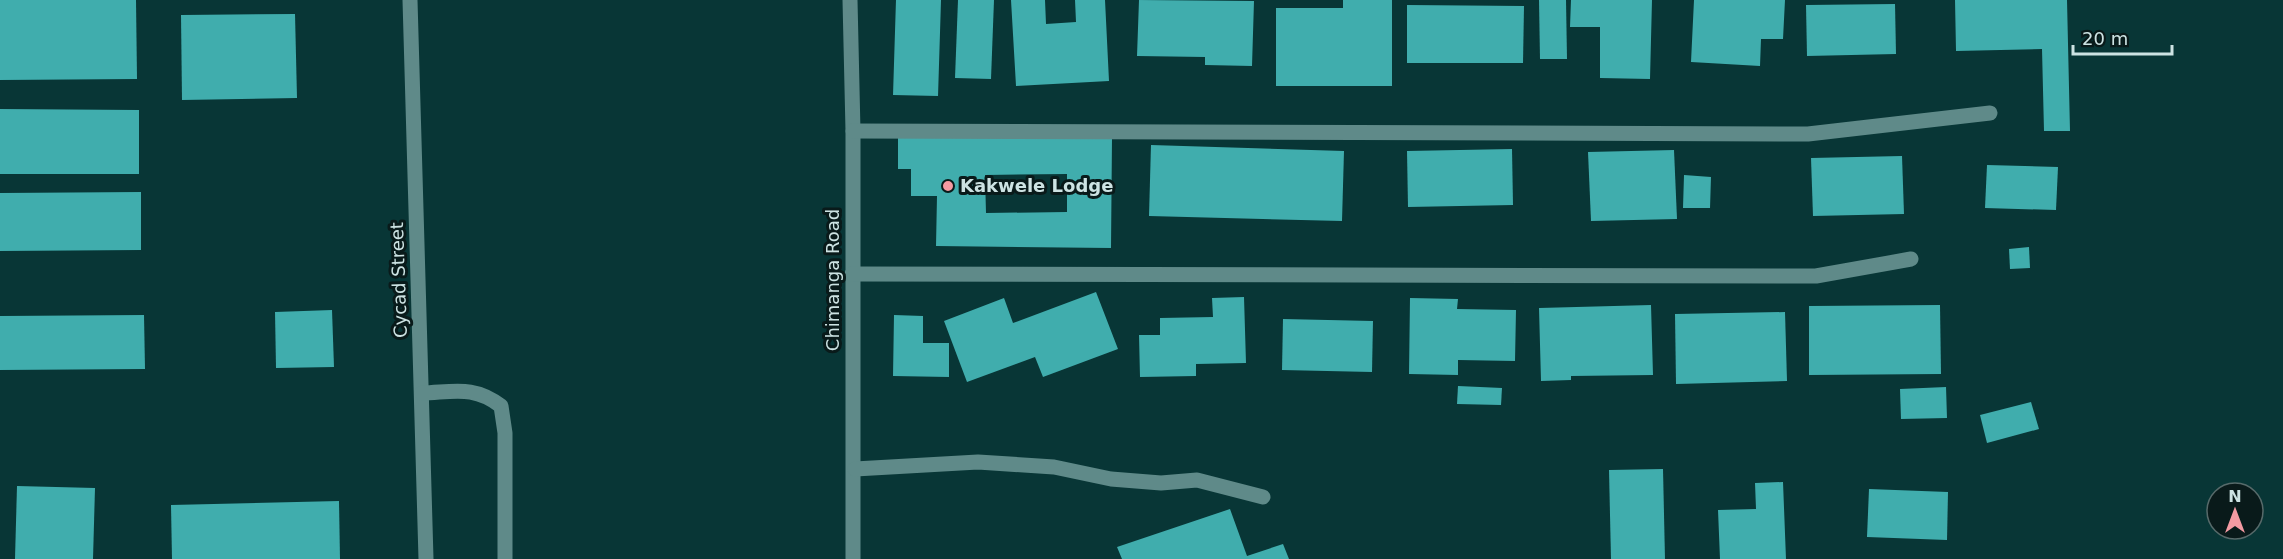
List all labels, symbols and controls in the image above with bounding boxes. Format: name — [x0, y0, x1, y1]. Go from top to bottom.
scale bar — [2073, 18, 2172, 56]
text: 20 m — [2082, 28, 2128, 49]
place label: Kakwele Lodge — [960, 175, 1113, 196]
marker: Kakwele Lodge — [941, 179, 955, 193]
street label: Chimanga Road — [822, 209, 843, 351]
street label: Cycad Street — [386, 222, 411, 338]
north arrow — [2205, 481, 2265, 541]
text: N — [2228, 487, 2242, 506]

